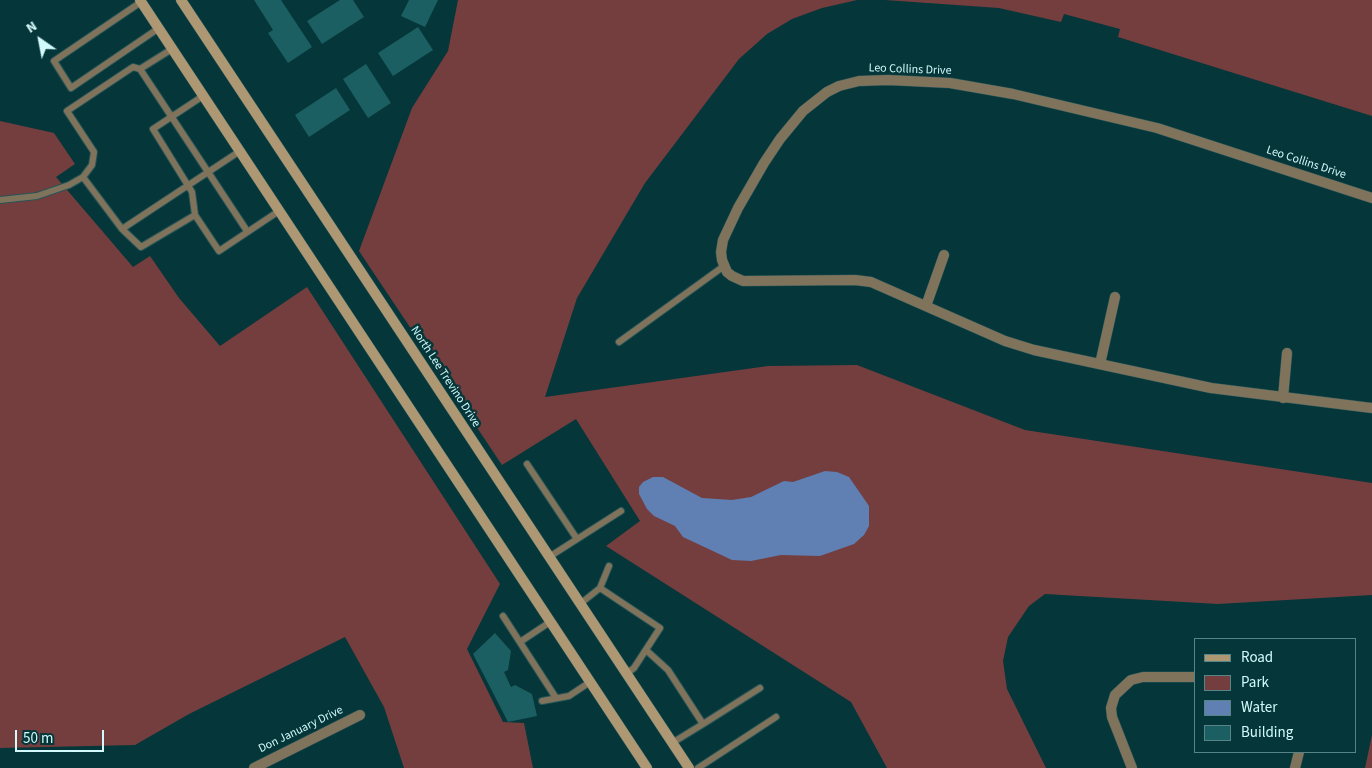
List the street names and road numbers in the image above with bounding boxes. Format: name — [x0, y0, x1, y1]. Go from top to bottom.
street label: Leo Collins Drive — [868, 61, 952, 79]
street label: Leo Collins Drive — [1264, 143, 1348, 183]
street label: North Lee Trevino Drive — [407, 324, 483, 430]
street label: Don January Drive — [256, 703, 346, 757]

